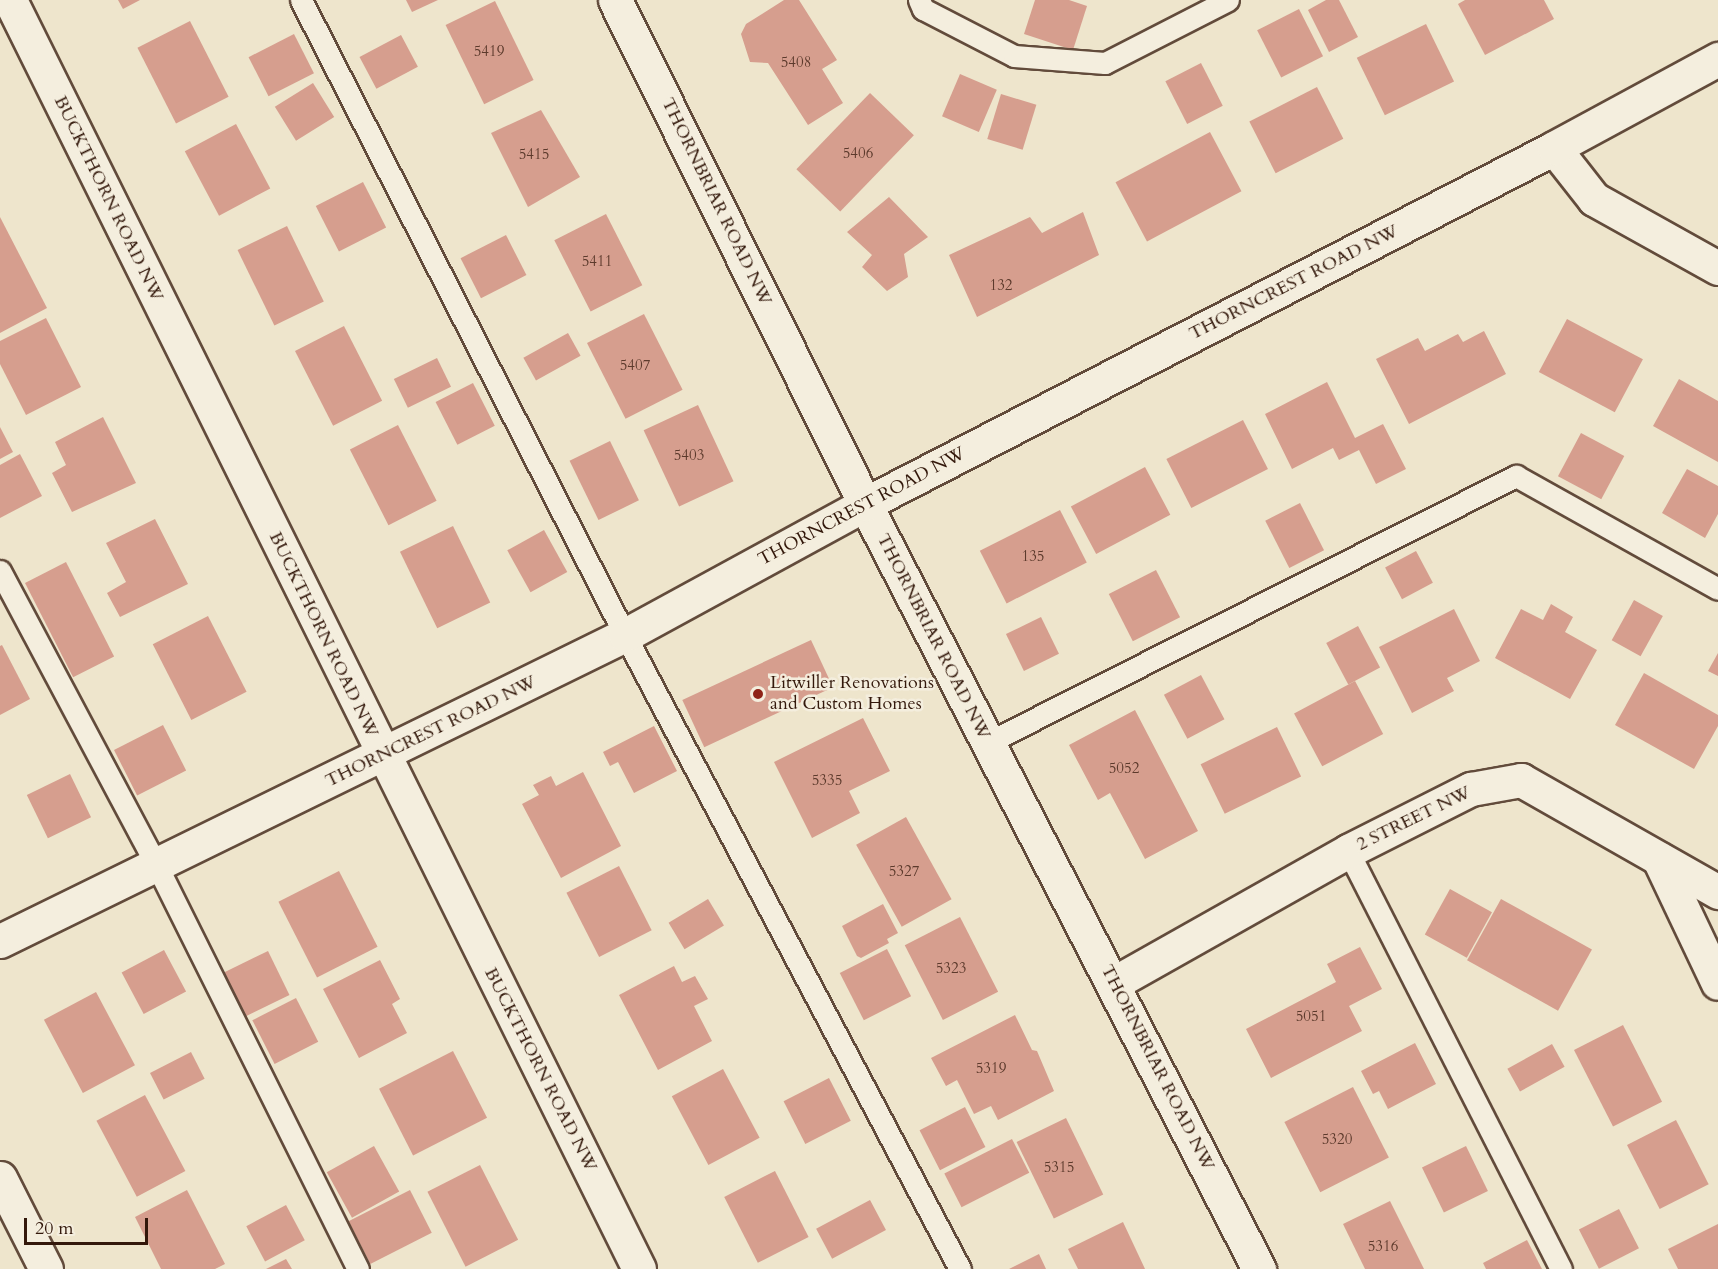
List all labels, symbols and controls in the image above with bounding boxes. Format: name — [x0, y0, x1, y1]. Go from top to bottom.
house number: 5419 — [474, 43, 504, 61]
house number: 5408 — [781, 54, 811, 72]
street label: BUCKTHORN ROAD NW — [49, 93, 167, 305]
street label: THORNBRIAR ROAD NW — [656, 95, 776, 309]
house number: 5406 — [843, 145, 873, 163]
house number: 5415 — [519, 146, 549, 164]
street label: THORNCREST ROAD NW — [1186, 221, 1402, 345]
house number: 5411 — [582, 253, 612, 271]
house number: 132 — [989, 277, 1013, 295]
house number: 5407 — [620, 357, 650, 375]
street label: THORNCREST ROAD NW — [755, 443, 969, 571]
house number: 5403 — [674, 447, 704, 465]
street label: BUCKTHORN ROAD NW — [264, 529, 382, 741]
street label: THORNBRIAR ROAD NW — [872, 530, 994, 744]
house number: 135 — [1021, 548, 1045, 566]
street label: THORNCREST ROAD NW — [322, 672, 540, 792]
place label: Litwiller Renovations and Custom Homes — [770, 673, 934, 716]
marker: Litwiller Renovations and Custom Homes — [751, 687, 765, 701]
house number: 5052 — [1109, 760, 1139, 778]
house number: 5335 — [812, 772, 842, 790]
street label: 2 STREET NW — [1353, 782, 1475, 856]
house number: 5327 — [889, 863, 919, 881]
house number: 5323 — [936, 960, 966, 978]
street label: THORNBRIAR ROAD NW — [1096, 961, 1218, 1175]
street label: BUCKTHORN ROAD NW — [479, 964, 601, 1176]
house number: 5051 — [1296, 1008, 1326, 1026]
house number: 5319 — [976, 1060, 1006, 1078]
house number: 5320 — [1322, 1131, 1352, 1149]
house number: 5315 — [1044, 1159, 1074, 1177]
scale bar — [27, 1206, 152, 1244]
text: 20 m — [35, 1216, 74, 1241]
house number: 5316 — [1368, 1238, 1398, 1256]

